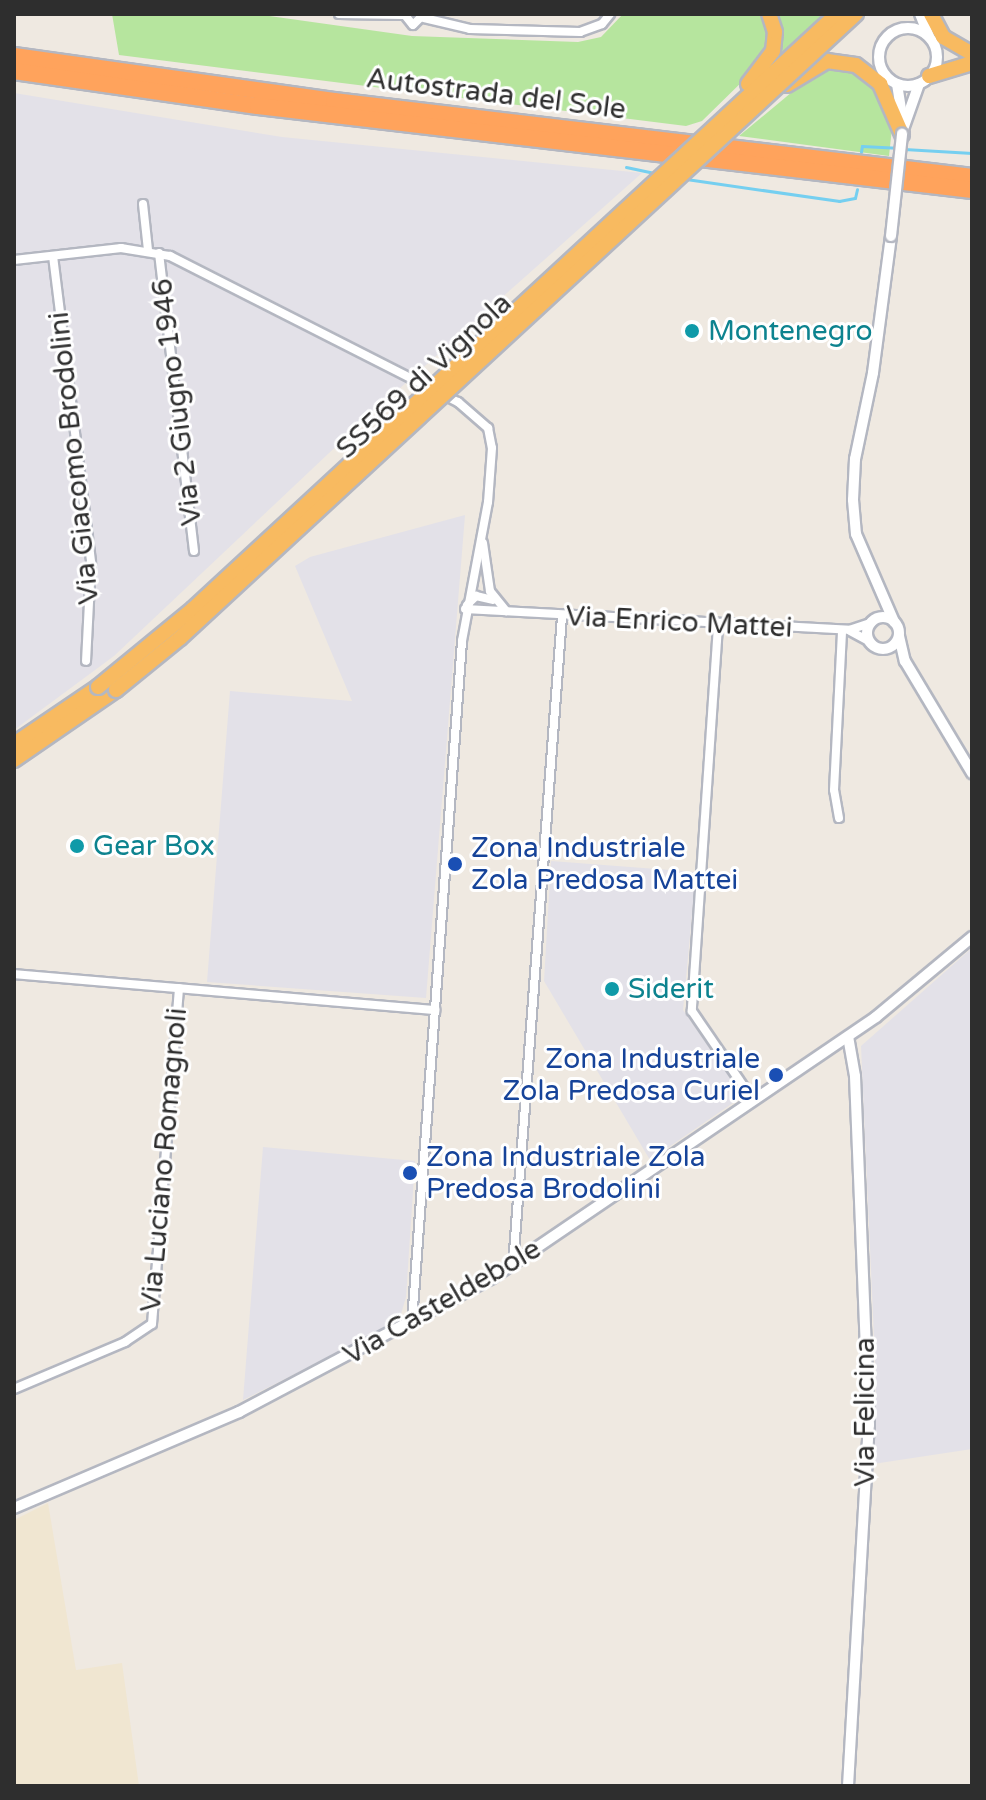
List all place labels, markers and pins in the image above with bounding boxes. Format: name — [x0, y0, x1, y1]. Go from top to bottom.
place label: Montenegro — [708, 314, 873, 348]
marker: Montenegro — [683, 322, 701, 340]
place label: Gear Box — [93, 829, 215, 863]
place label: Zona Industriale Zola Predosa Mattei — [471, 831, 738, 897]
marker: Gear Box — [68, 837, 86, 855]
marker: Zona Industriale Zola Predosa Mattei — [446, 855, 464, 873]
place label: Siderit — [628, 972, 714, 1006]
marker: Siderit — [603, 980, 621, 998]
place label: Zona Industriale Zola Predosa Curiel — [503, 1042, 760, 1108]
marker: Zona Industriale Zola Predosa Curiel — [767, 1066, 785, 1084]
place label: Zona Industriale Zola Predosa Brodolini — [426, 1140, 706, 1206]
marker: Zona Industriale Zola Predosa Brodolini — [401, 1164, 419, 1182]

